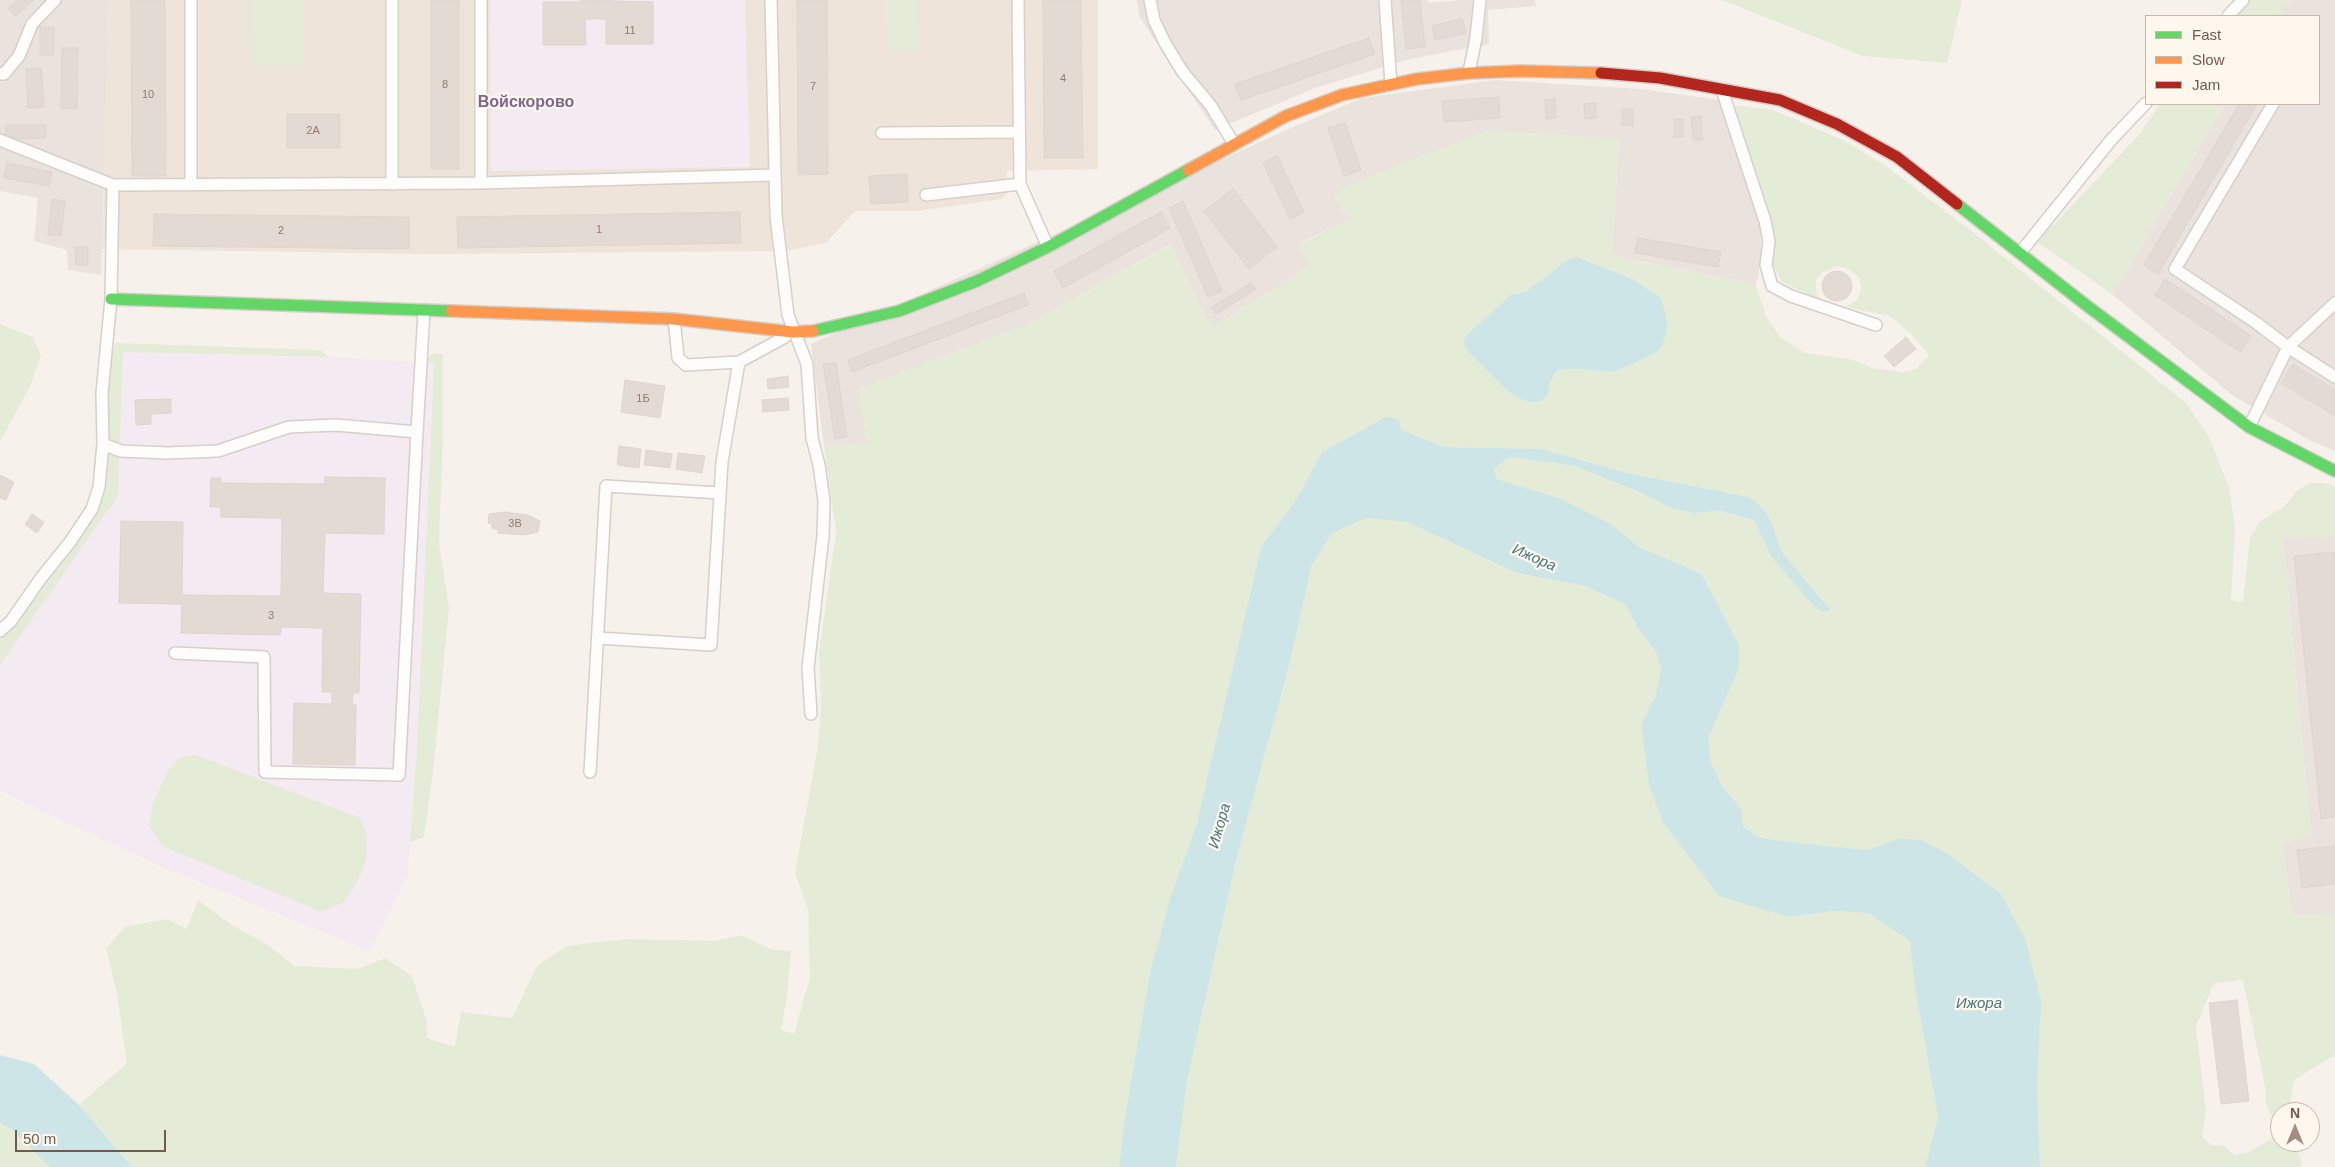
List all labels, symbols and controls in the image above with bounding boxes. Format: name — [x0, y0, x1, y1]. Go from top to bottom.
legend — [2145, 15, 2320, 105]
house number: 11 — [624, 24, 636, 38]
text: Fast — [2192, 26, 2221, 43]
text: Slow — [2192, 51, 2225, 68]
house number: 4 — [1060, 72, 1066, 86]
text: Jam — [2192, 76, 2220, 93]
house number: 8 — [442, 78, 448, 92]
house number: 7 — [810, 80, 816, 94]
house number: 10 — [142, 88, 154, 102]
district label: Войскорово — [478, 93, 574, 113]
house number: 2А — [306, 124, 320, 138]
house number: 1 — [596, 223, 602, 237]
house number: 2 — [278, 224, 284, 238]
house number: 1Б — [636, 392, 650, 406]
house number: 3В — [508, 517, 522, 531]
water label: Ижора — [1509, 540, 1559, 576]
house number: 3 — [268, 609, 274, 623]
water label: Ижора — [1205, 801, 1235, 851]
water label: Ижора — [1956, 995, 2002, 1013]
north arrow — [2270, 1102, 2320, 1152]
text: N — [2290, 1105, 2300, 1121]
scale bar — [18, 1120, 169, 1152]
text: 50 m — [23, 1130, 56, 1147]

